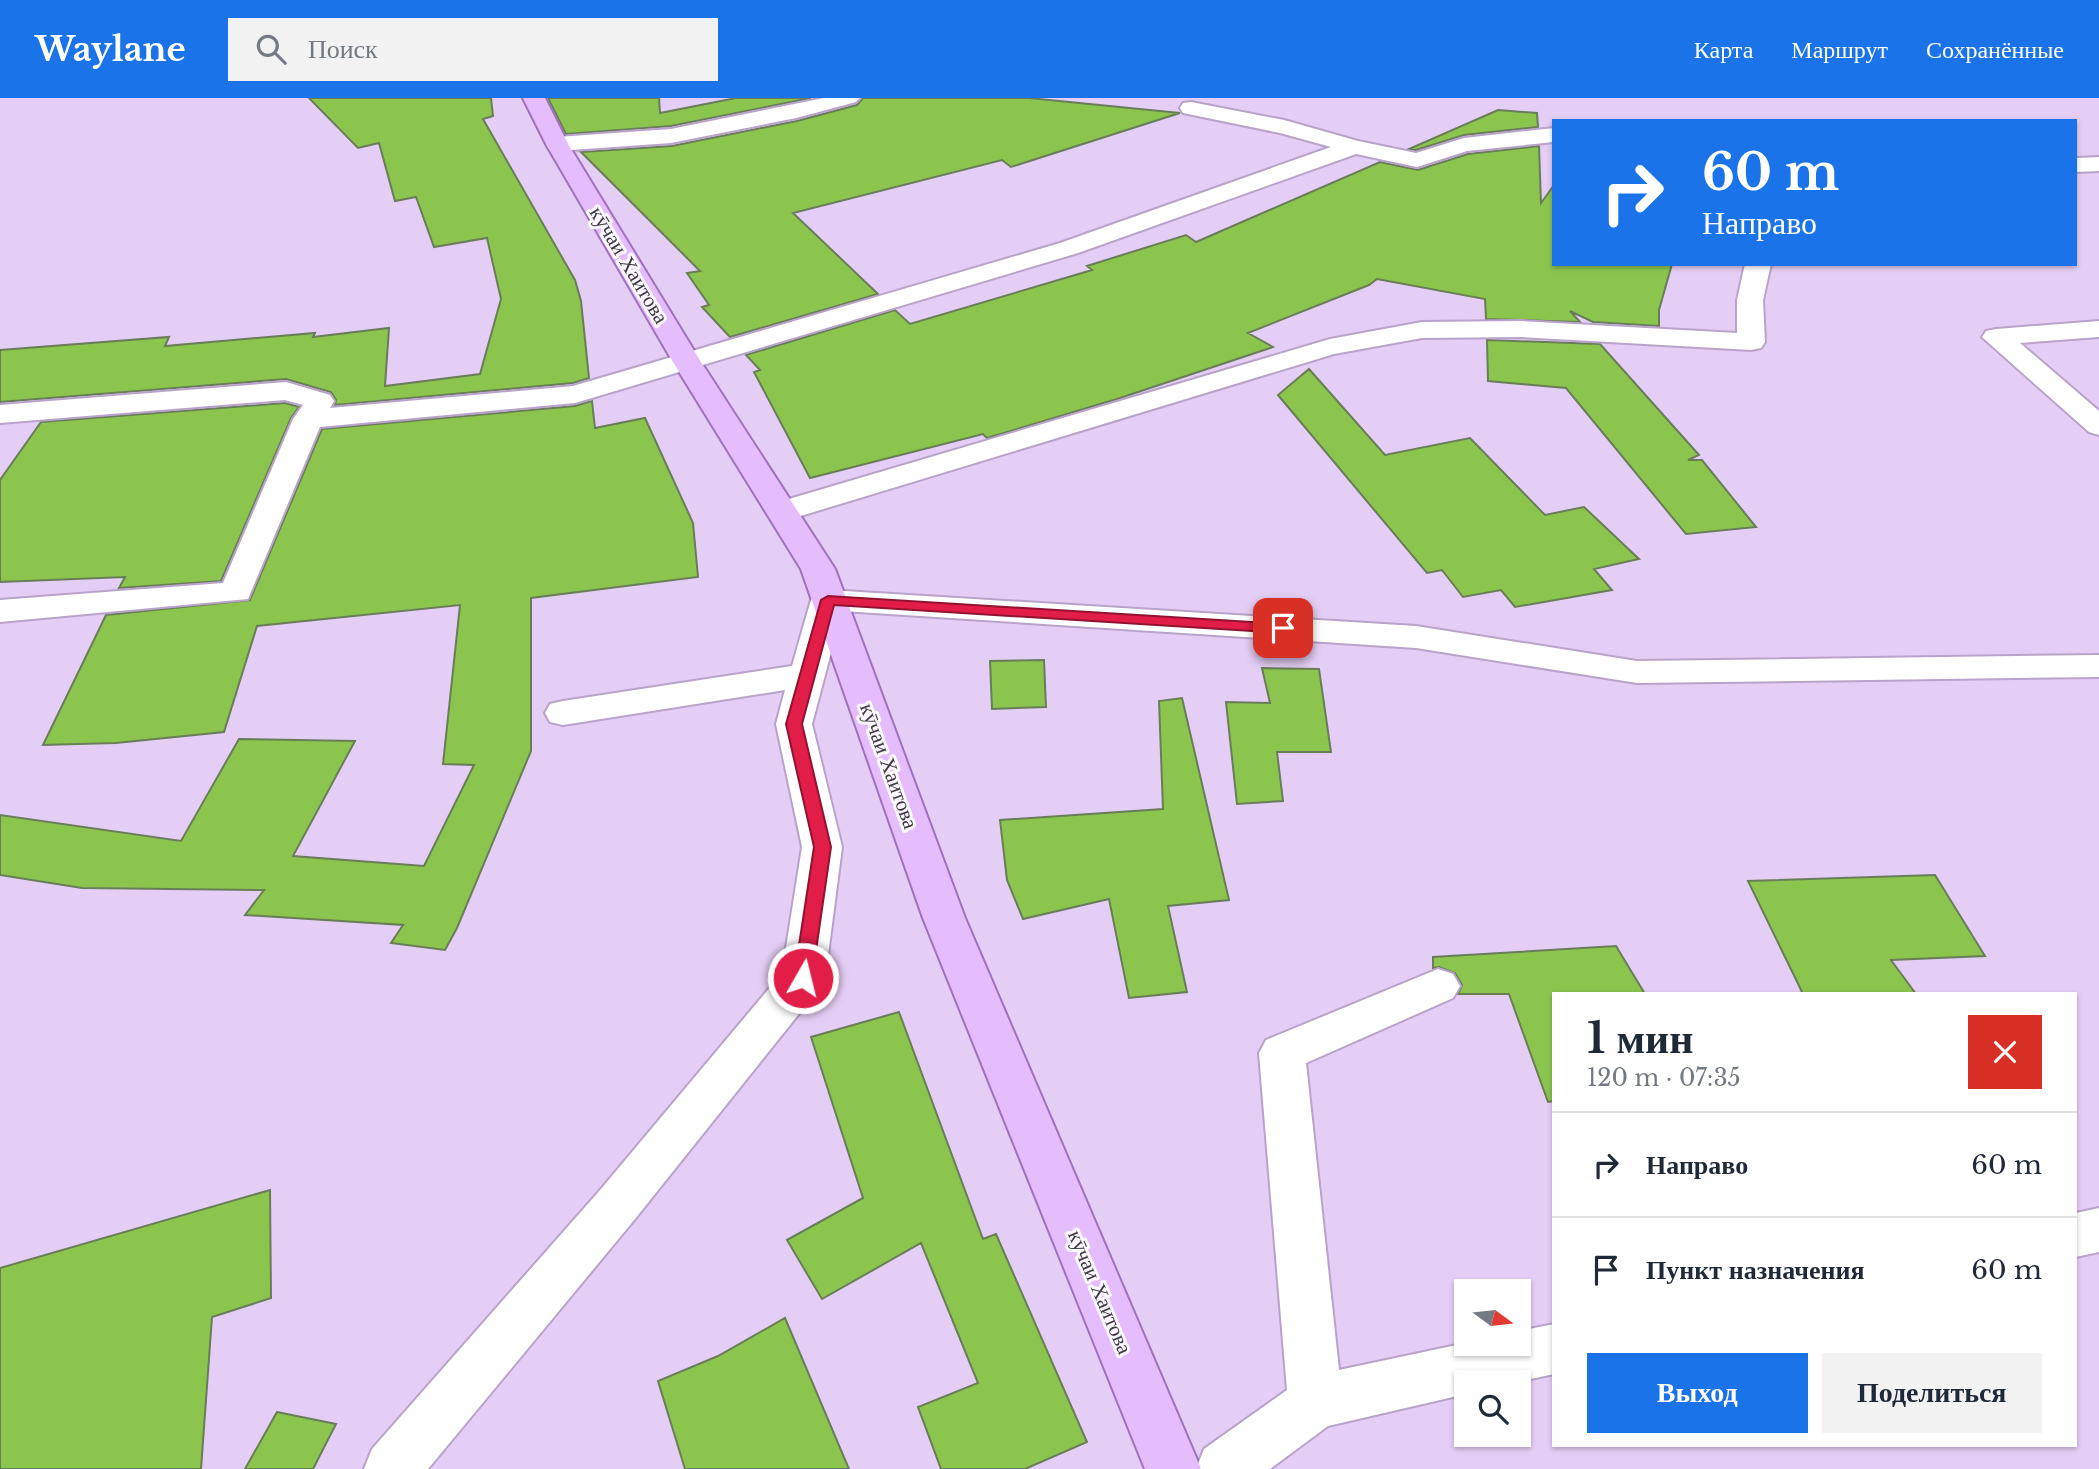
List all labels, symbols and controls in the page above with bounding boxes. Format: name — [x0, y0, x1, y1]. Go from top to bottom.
search box — [228, 18, 718, 81]
text: Waylane — [35, 29, 186, 70]
icon: search — [252, 30, 290, 68]
text: Поиск — [308, 33, 378, 65]
text: Карта — [1694, 35, 1753, 64]
text: Маршрут — [1791, 35, 1888, 64]
text: Сохранённые — [1926, 35, 2064, 64]
text: 60 m — [1702, 142, 1839, 203]
icon: right — [1587, 147, 1678, 238]
street label: кӯчаи Хаитова — [584, 202, 674, 329]
text: Направо — [1702, 203, 1817, 243]
pin — [1253, 598, 1313, 658]
icon: arrive — [1264, 609, 1302, 647]
street label: кӯчаи Хаитова — [854, 700, 924, 833]
position arrow — [766, 941, 840, 1015]
text: 1 мин — [1587, 1012, 1694, 1064]
button: close — [1968, 1015, 2042, 1089]
text: 120 m · 07:35 — [1587, 1064, 1741, 1092]
icon: right — [1587, 1146, 1625, 1184]
text: Направо — [1646, 1149, 1748, 1181]
text: 60 m — [1971, 1149, 2042, 1181]
street label: кӯчаи Хаитова — [1062, 1226, 1138, 1358]
icon: arrive — [1587, 1251, 1625, 1289]
text: Пункт назначения — [1646, 1254, 1864, 1286]
text: 60 m — [1971, 1254, 2042, 1286]
north arrow — [1454, 1279, 1531, 1356]
map controls — [1454, 1279, 1531, 1447]
button: Выход — [1587, 1353, 1808, 1433]
button: Поделиться — [1822, 1353, 2042, 1433]
button: search — [1454, 1370, 1531, 1447]

